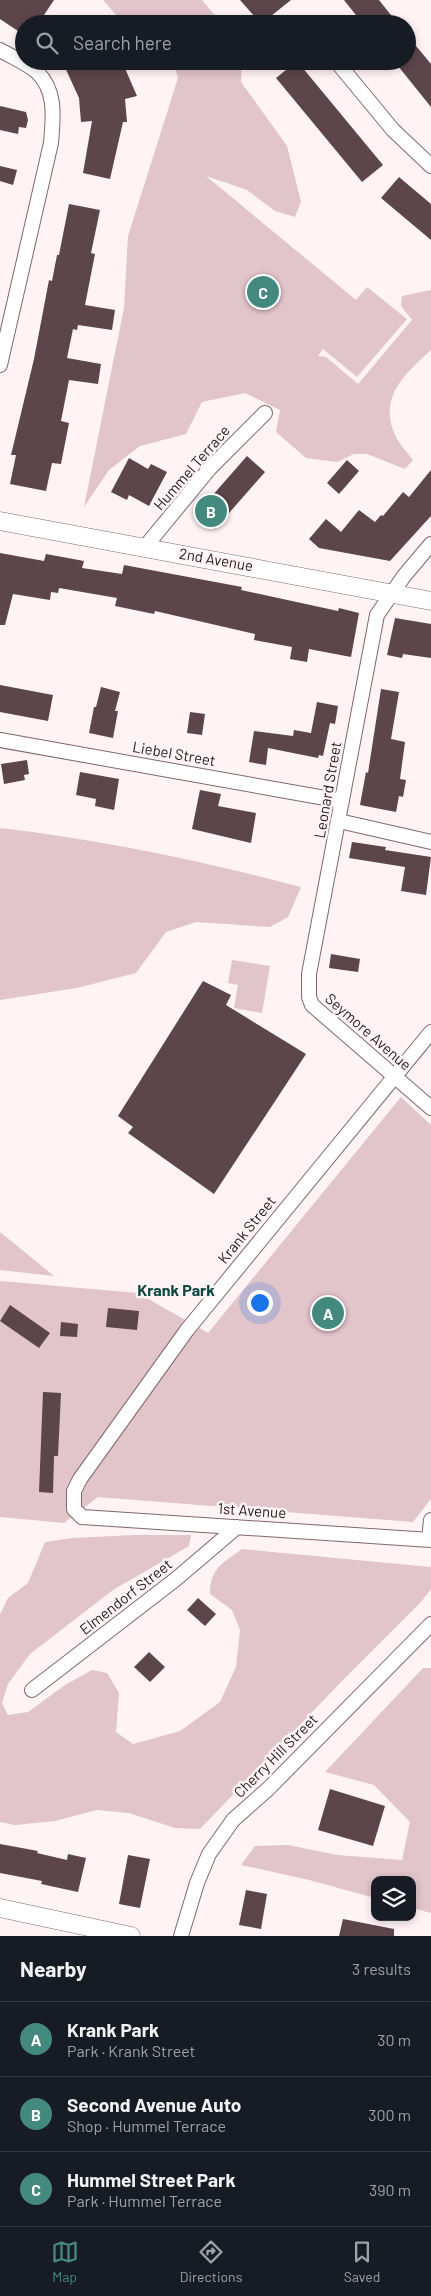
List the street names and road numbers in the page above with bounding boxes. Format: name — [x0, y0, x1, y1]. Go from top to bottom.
street label: Hummel Terrace — [149, 421, 233, 514]
street label: 2nd Avenue — [178, 544, 255, 574]
street label: Liebel Street — [131, 737, 217, 769]
street label: Leonard Street — [310, 740, 344, 840]
street label: Seymore Avenue — [322, 989, 415, 1073]
street label: Krank Street — [213, 1192, 279, 1267]
street label: 1st Avenue — [217, 1499, 287, 1521]
street label: Elmendorf Street — [76, 1555, 175, 1638]
street label: Cherry Hill Street — [230, 1710, 321, 1801]

